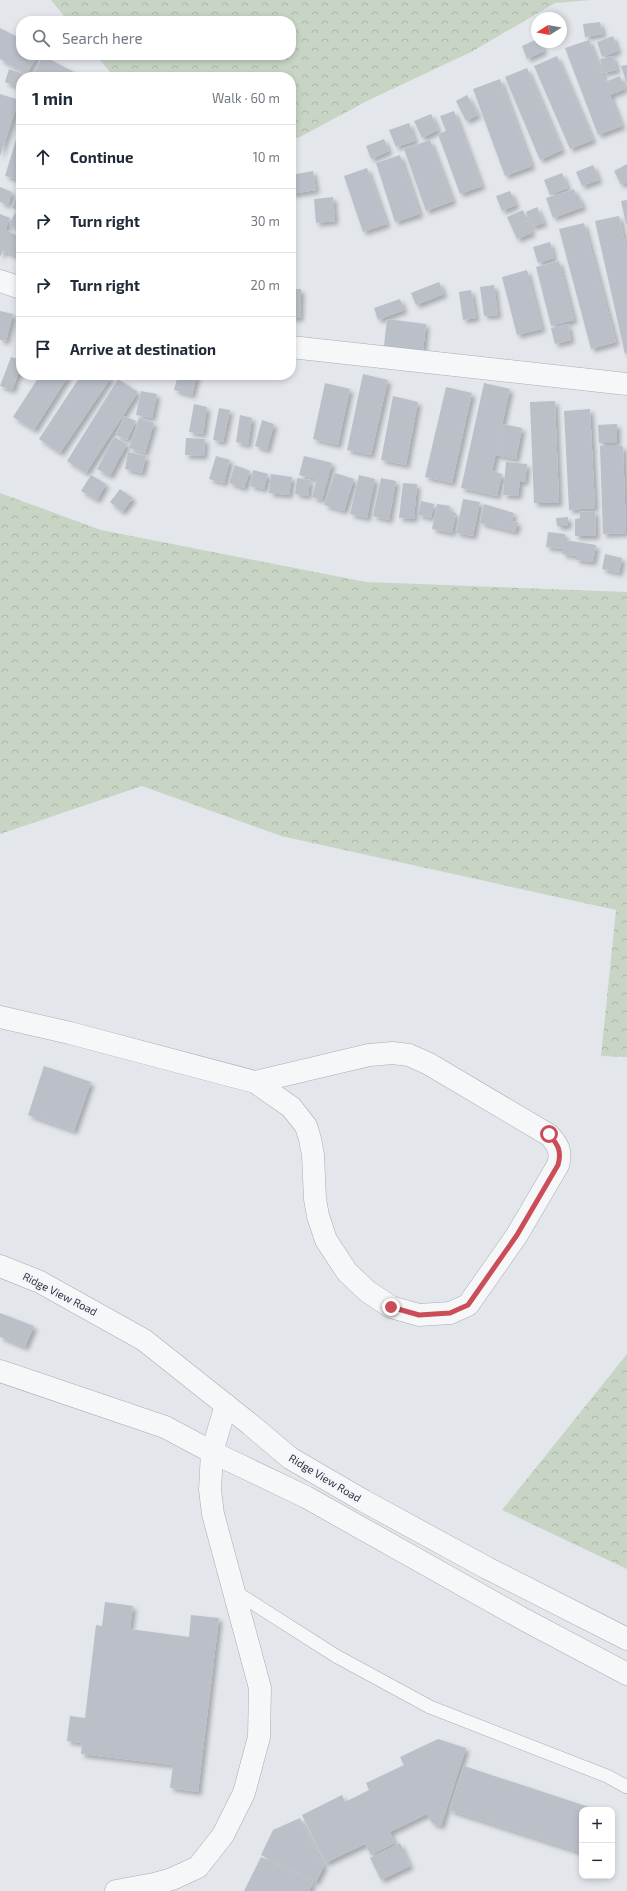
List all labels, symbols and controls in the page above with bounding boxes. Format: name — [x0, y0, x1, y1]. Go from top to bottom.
north arrow — [531, 12, 567, 48]
search box — [16, 16, 296, 60]
icon: search — [30, 27, 52, 49]
text: Search here — [62, 29, 143, 47]
text: 1 min — [32, 88, 73, 108]
text: Walk · 60 m — [212, 90, 280, 106]
icon: ahead — [32, 146, 54, 168]
text: Continue — [70, 148, 133, 166]
text: 10 m — [253, 149, 280, 165]
icon: right — [32, 210, 54, 232]
text: Turn right — [70, 212, 140, 230]
text: 30 m — [251, 213, 280, 229]
icon: right — [32, 274, 54, 296]
text: Turn right — [70, 276, 140, 294]
text: 20 m — [251, 277, 280, 293]
icon: arrive — [32, 338, 54, 360]
text: Arrive at destination — [70, 340, 216, 358]
route start — [540, 1125, 558, 1143]
street label: Ridge View Road — [21, 1269, 100, 1318]
route end — [382, 1298, 400, 1316]
street label: Ridge View Road — [287, 1451, 364, 1504]
map controls — [579, 1807, 615, 1879]
button: + — [579, 1807, 615, 1843]
button: − — [579, 1843, 615, 1879]

